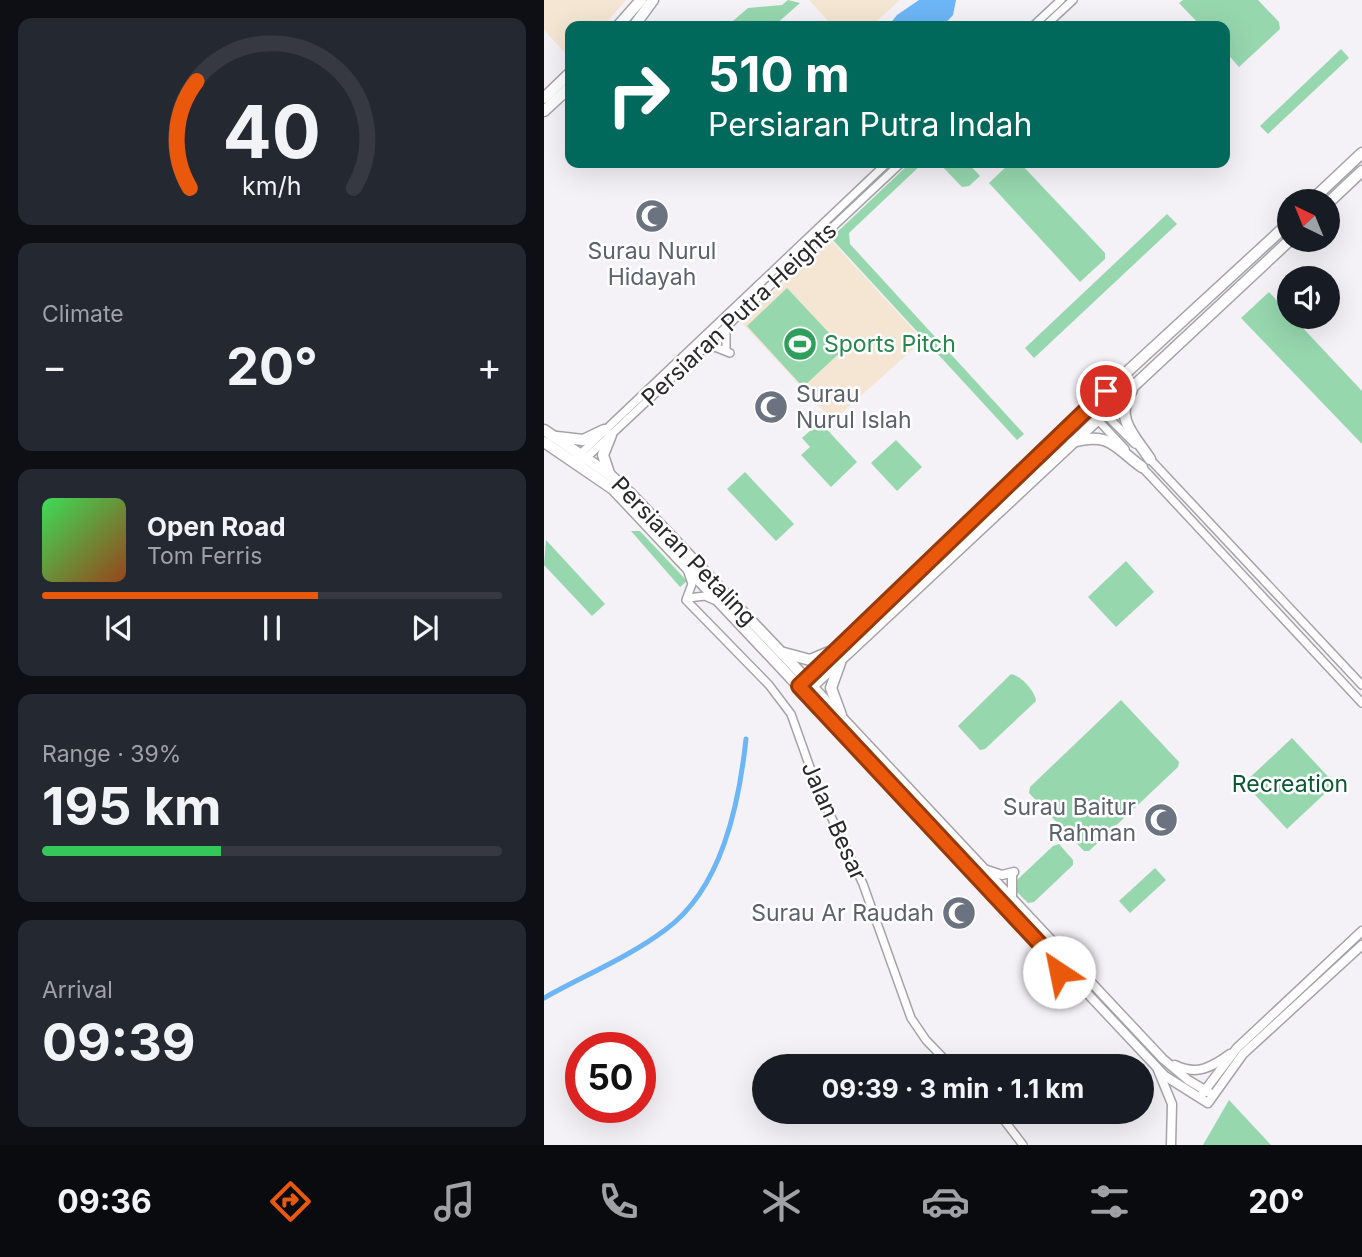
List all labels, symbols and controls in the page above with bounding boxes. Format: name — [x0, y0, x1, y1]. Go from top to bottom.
text: 510 m — [708, 45, 850, 104]
icon: right — [593, 49, 684, 140]
text: 40 — [223, 87, 321, 176]
text: Persiaran Putra Indah — [708, 105, 1032, 144]
text: km/h — [242, 171, 302, 201]
north arrow — [1277, 189, 1340, 252]
map controls — [1277, 189, 1340, 329]
mosque icon: Surau Nurul Hidayah — [633, 197, 671, 235]
street label: Persiaran Putra Heights — [636, 216, 842, 412]
place label: Surau Nurul Hidayah — [588, 237, 716, 291]
button: sound — [1277, 266, 1340, 329]
text: Climate — [42, 300, 124, 328]
sports icon: Sports Pitch — [781, 325, 819, 363]
place label: Sports Pitch — [824, 330, 956, 358]
text: 20° — [226, 335, 318, 398]
text: − — [42, 343, 67, 389]
text: + — [477, 343, 502, 389]
pin — [1076, 361, 1136, 421]
icon: arrive — [1087, 372, 1125, 410]
place label: Surau Nurul Islah — [796, 380, 912, 434]
mosque icon: Surau Nurul Islah — [752, 388, 790, 426]
street label: Persiaran Petaling — [606, 471, 762, 631]
text: Open Road — [147, 511, 286, 542]
text: Tom Ferris — [147, 542, 262, 570]
icon: previous — [100, 609, 138, 647]
icon: pause — [253, 609, 291, 647]
icon: next — [406, 609, 444, 647]
text: Range · 39% — [42, 740, 181, 768]
street label: Jalan Besar — [795, 757, 873, 885]
park label: Recreation — [1232, 770, 1348, 798]
text: 195 km — [42, 775, 221, 838]
place label: Surau Baitur Rahman — [1003, 793, 1136, 847]
mosque icon: Surau Baitur Rahman — [1142, 801, 1180, 839]
mosque icon: Surau Ar Raudah — [940, 894, 978, 932]
place label: Surau Ar Raudah — [751, 899, 934, 927]
position arrow — [1022, 935, 1096, 1009]
text: Arrival — [42, 976, 113, 1004]
text: 09:39 — [42, 1011, 196, 1074]
speed limit sign: 50 — [565, 1032, 656, 1123]
text: 09:39 · 3 min · 1.1 km — [822, 1073, 1084, 1104]
icon: directions — [266, 1177, 315, 1226]
icon: music — [430, 1177, 479, 1226]
icon: phone — [594, 1177, 643, 1226]
icon: climate — [757, 1177, 806, 1226]
icon: car — [921, 1177, 970, 1226]
icon: filters — [1085, 1177, 1134, 1226]
text: 09:36 — [57, 1182, 152, 1221]
text: 20° — [1248, 1182, 1305, 1221]

